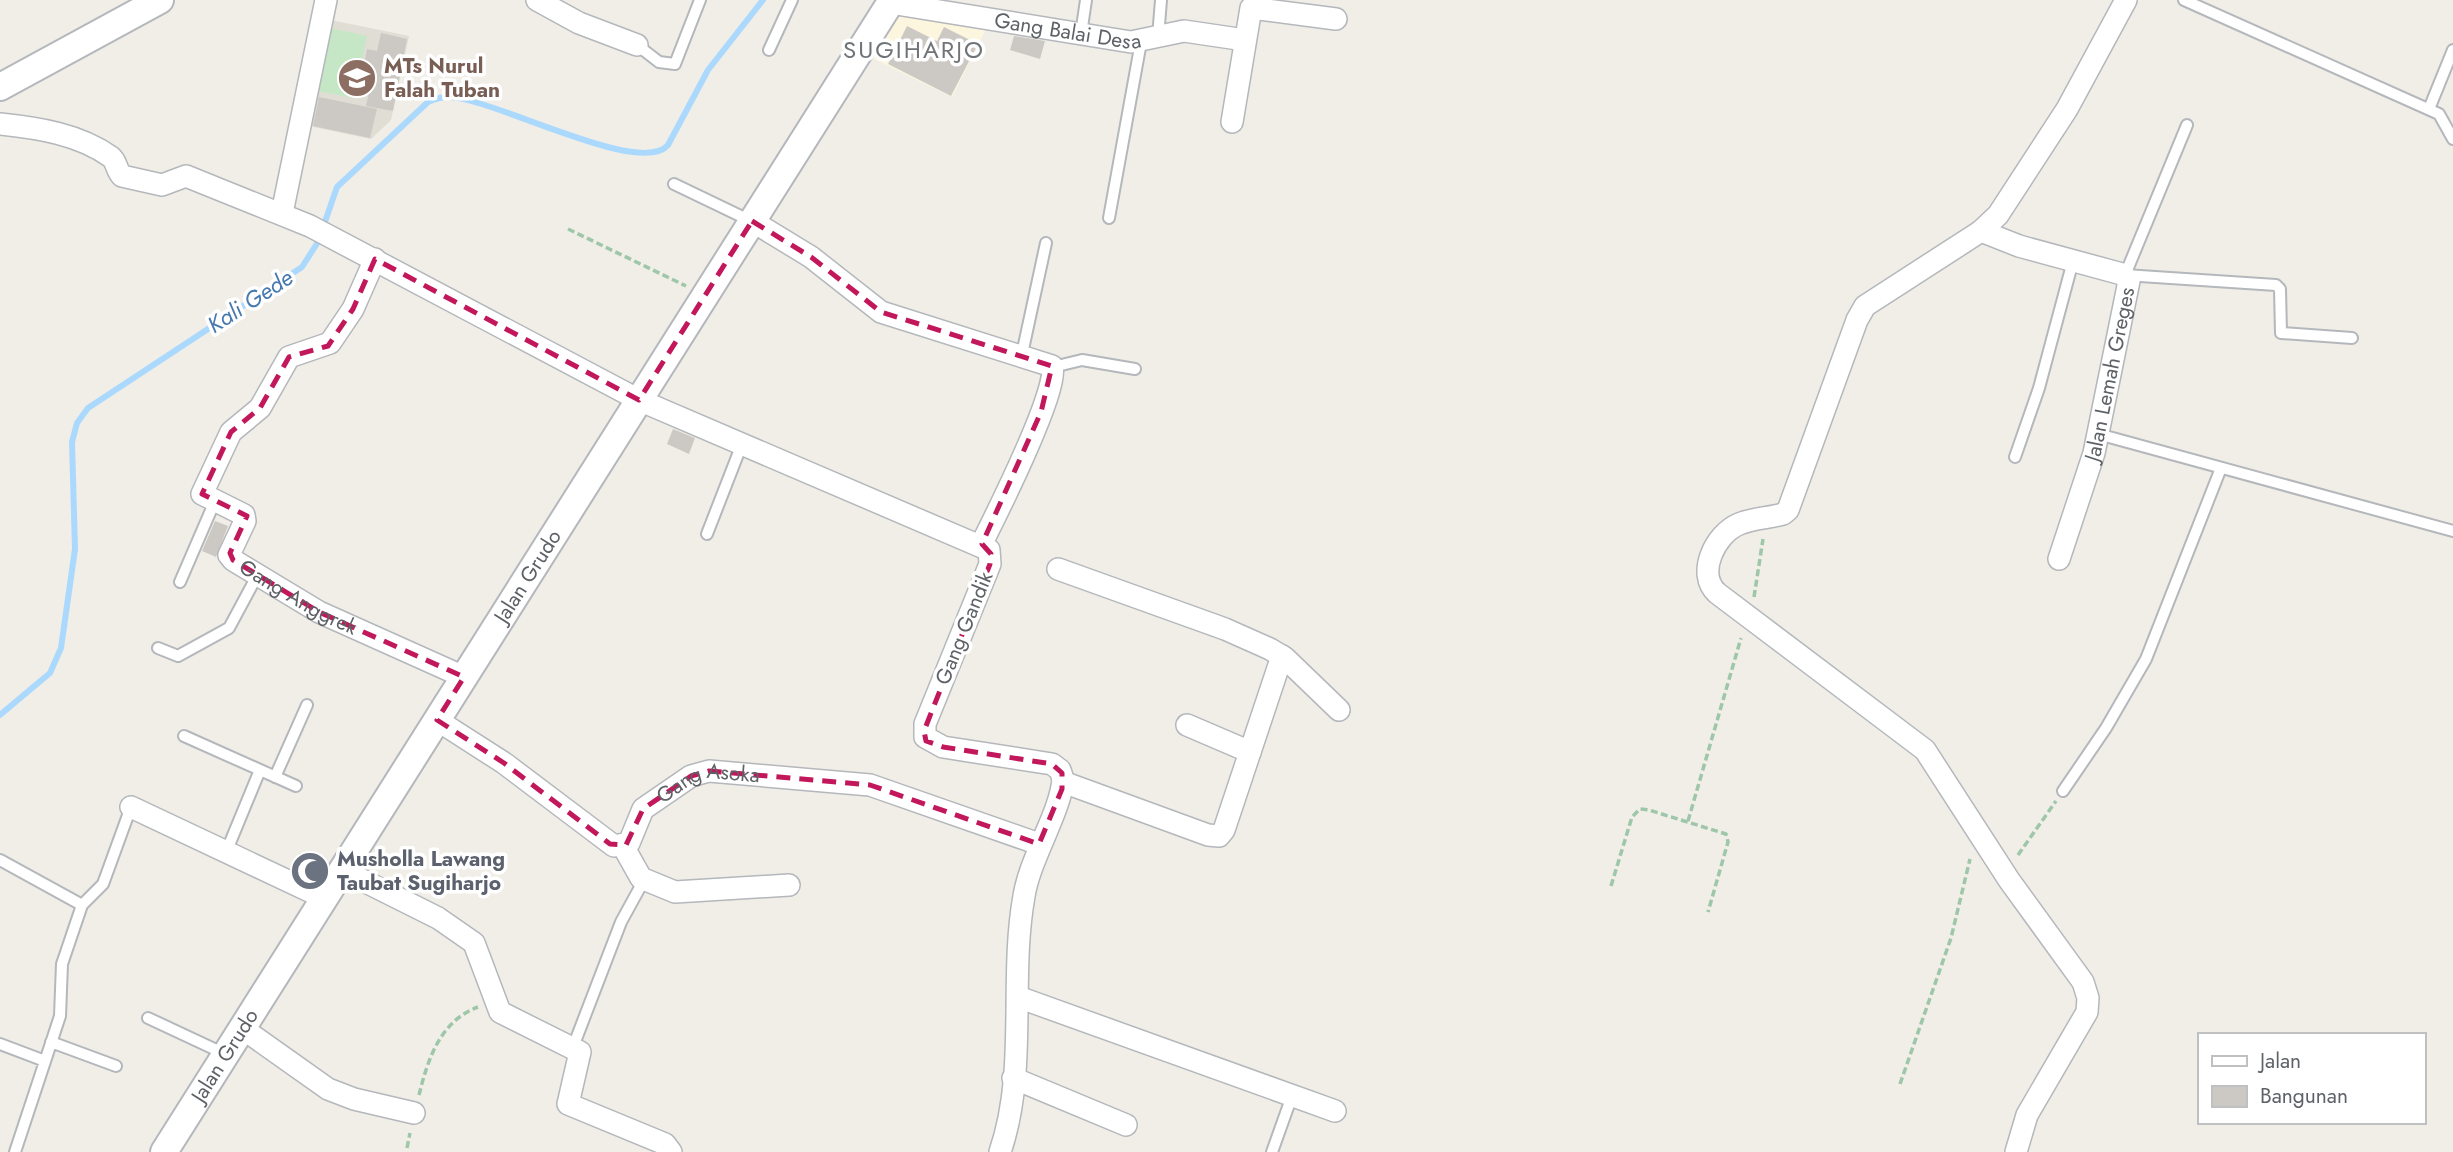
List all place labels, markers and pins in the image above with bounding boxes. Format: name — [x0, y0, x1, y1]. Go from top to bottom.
place label: MTs Nurul Falah Tuban — [384, 51, 500, 105]
school or university icon: MTs Nurul Falah Tuban — [336, 57, 378, 99]
place label: Musholla Lawang Taubat Sugiharjo — [337, 844, 505, 898]
mosque icon: Musholla Lawang Taubat Sugiharjo — [289, 850, 331, 892]

